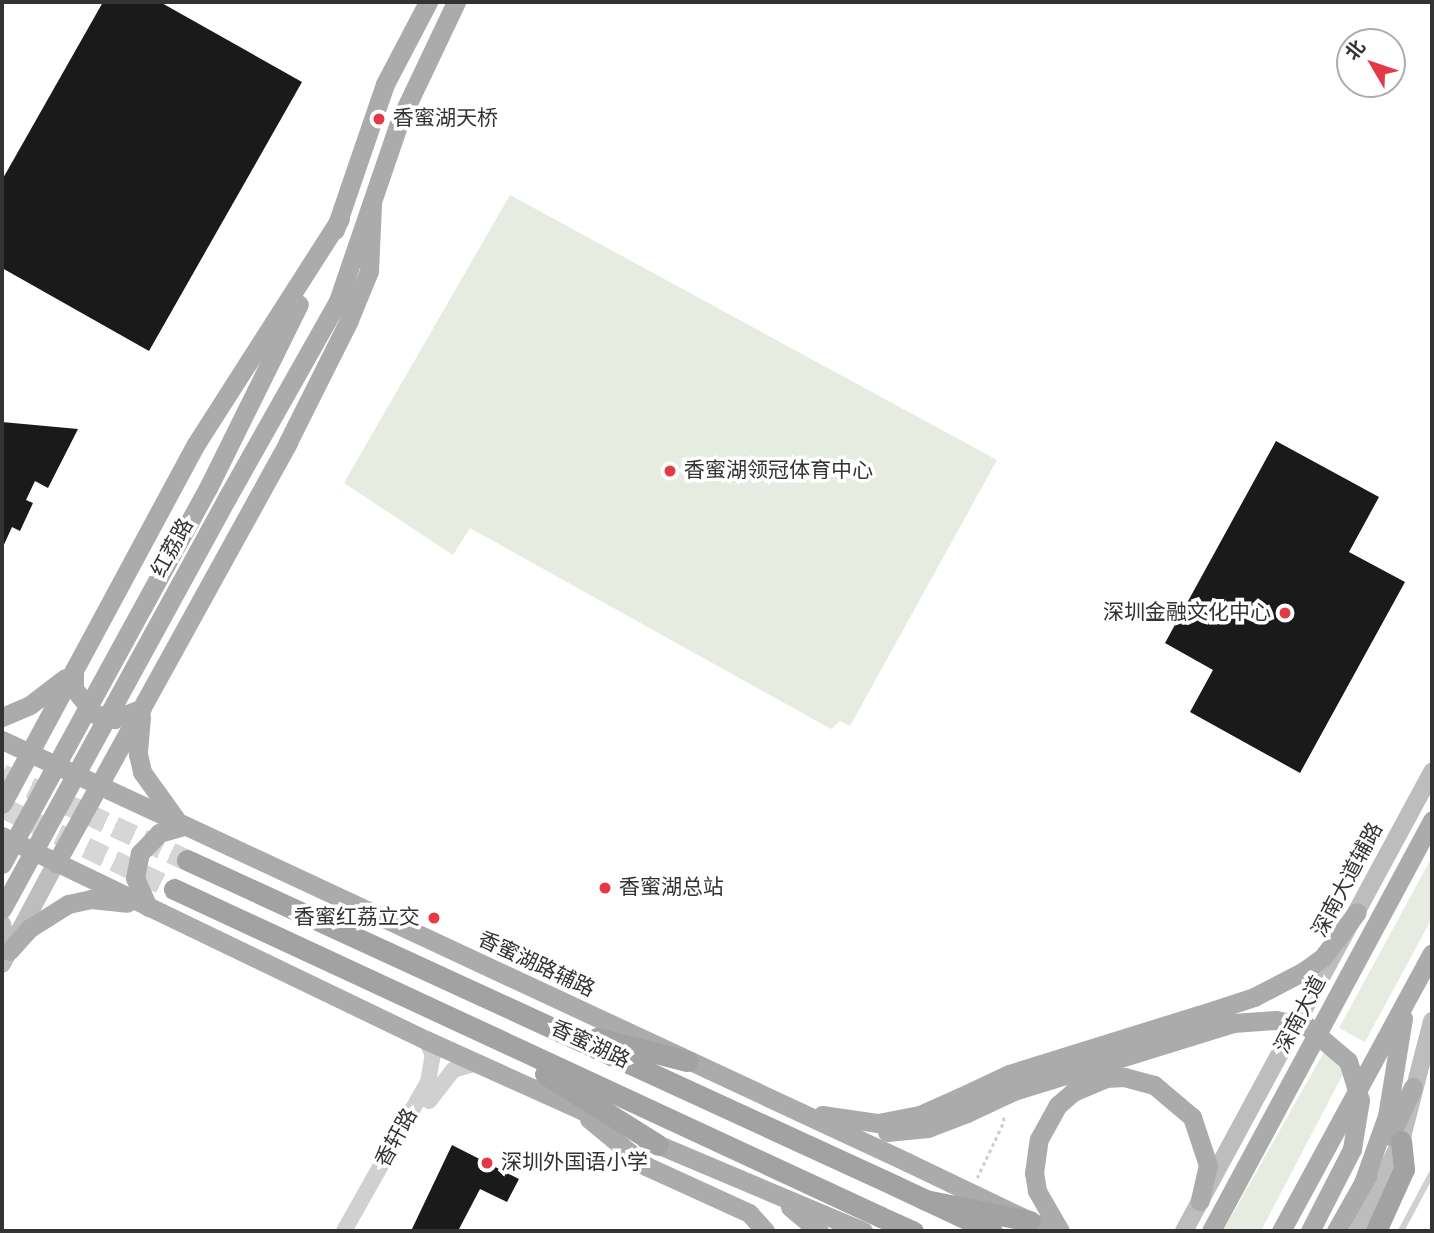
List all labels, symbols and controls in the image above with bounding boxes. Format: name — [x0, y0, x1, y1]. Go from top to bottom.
north arrow — [1336, 28, 1406, 98]
text: 北 — [1341, 36, 1371, 65]
place label: 香蜜湖天桥 — [393, 106, 498, 132]
marker: 香蜜湖天桥 — [371, 111, 387, 127]
place label: 香蜜湖领冠体育中心 — [684, 458, 873, 484]
marker: 香蜜湖领冠体育中心 — [662, 463, 678, 479]
street label: 红荔路 — [147, 514, 199, 582]
place label: 深圳金融文化中心 — [1103, 600, 1271, 626]
marker: 深圳金融文化中心 — [1277, 605, 1293, 621]
street label: 深南大道辅路 — [1307, 818, 1389, 942]
place label: 香蜜湖总站 — [619, 875, 724, 901]
marker: 香蜜湖总站 — [597, 880, 613, 896]
place label: 香蜜红荔立交 — [294, 905, 420, 931]
marker: 香蜜红荔立交 — [426, 910, 442, 926]
street label: 香蜜湖路辅路 — [474, 927, 598, 1003]
street label: 深南大道 — [1270, 972, 1332, 1058]
street label: 香蜜湖路 — [547, 1016, 633, 1074]
street label: 香轩路 — [371, 1104, 423, 1172]
place label: 深圳外国语小学 — [501, 1150, 648, 1176]
marker: 深圳外国语小学 — [479, 1155, 495, 1171]

